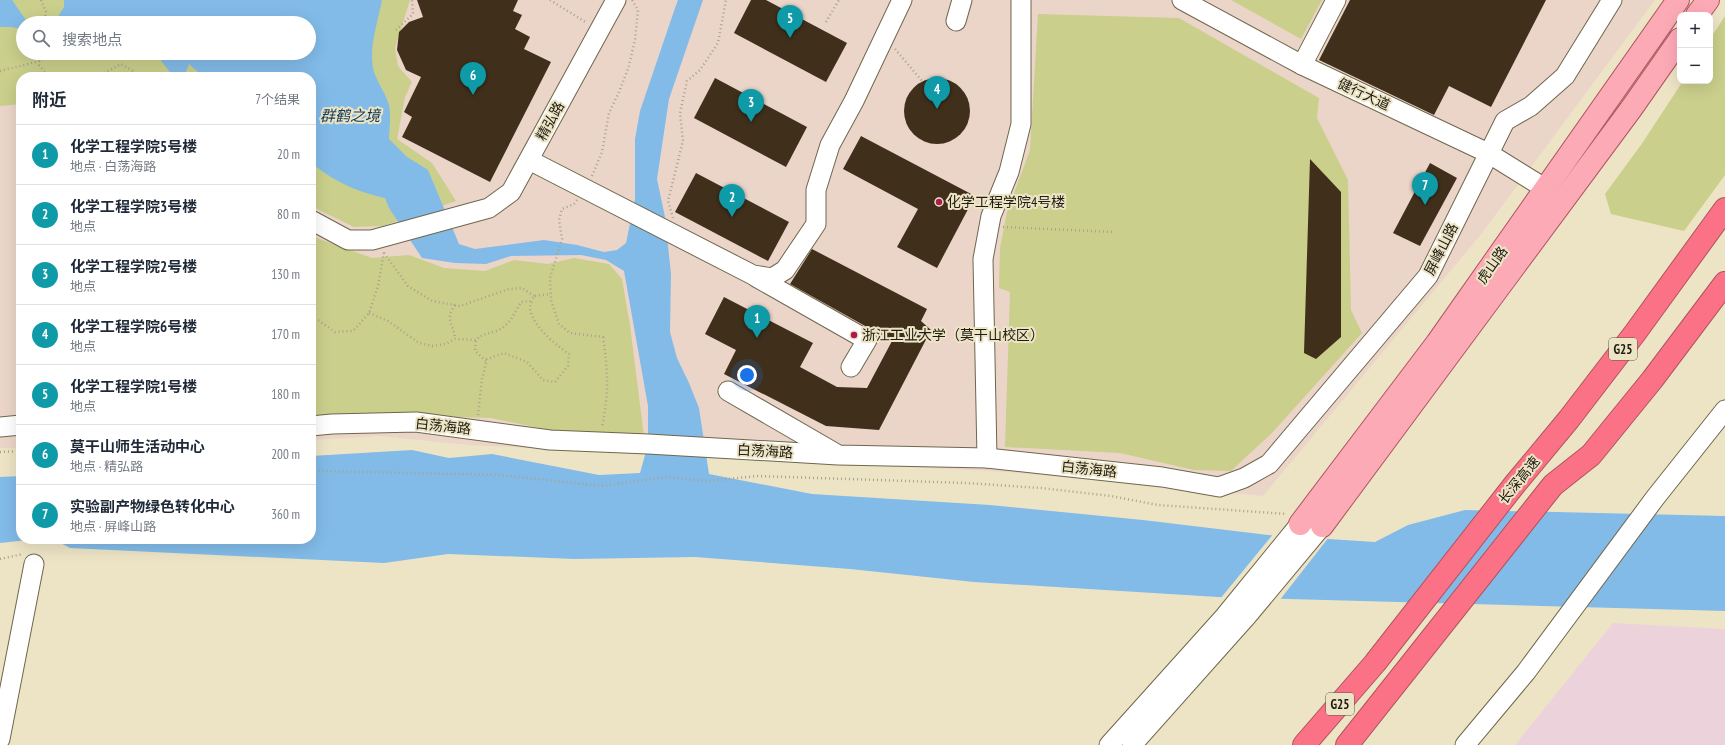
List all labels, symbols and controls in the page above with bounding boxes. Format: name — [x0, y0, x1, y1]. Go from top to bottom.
pin: 5 — [777, 5, 803, 38]
map controls — [1677, 12, 1713, 84]
button: + — [1677, 12, 1713, 48]
search box — [16, 16, 316, 60]
icon: search — [30, 27, 52, 49]
text: 搜索地点 — [62, 30, 122, 49]
button: − — [1677, 48, 1713, 84]
pin: 6 — [460, 62, 486, 95]
street label: 健行大道 — [1335, 74, 1393, 114]
pin: 4 — [924, 76, 950, 109]
text: 附近 — [32, 89, 66, 111]
pin: 3 — [738, 89, 764, 122]
text: 7个结果 — [255, 91, 300, 108]
street label: 精弘路 — [532, 98, 568, 144]
water label: 群鹤之境 — [320, 106, 382, 125]
text: 化学工程学院5号楼 — [70, 137, 197, 156]
text: 1 — [42, 146, 48, 163]
text: 20 m — [277, 146, 300, 163]
text: 地点 · 白荡海路 — [70, 158, 156, 175]
pin: 7 — [1412, 172, 1438, 205]
pin: 2 — [719, 184, 745, 217]
place label: 化学工程学院4号楼 — [947, 193, 1065, 211]
text: 化学工程学院3号楼 — [70, 197, 197, 216]
marker: 化学工程学院4号楼 — [934, 197, 944, 207]
text: 2 — [42, 206, 48, 223]
text: 80 m — [277, 206, 300, 223]
text: 地点 — [70, 218, 96, 235]
street label: 屏峰山路 — [1420, 220, 1462, 278]
street label: 虎山路 — [1473, 243, 1511, 287]
text: 化学工程学院2号楼 — [70, 257, 197, 276]
text: 3 — [42, 266, 48, 283]
text: 130 m — [271, 266, 300, 283]
text: 地点 — [70, 278, 96, 295]
pin: 1 — [744, 305, 770, 338]
text: 化学工程学院6号楼 — [70, 317, 197, 336]
text: 4 — [42, 326, 48, 343]
text: 170 m — [271, 326, 300, 343]
place label: 浙江工业大学（莫干山校区） — [862, 326, 1044, 344]
marker: 浙江工业大学（莫干山校区） — [849, 330, 859, 340]
text: 地点 — [70, 338, 96, 355]
road number: G25 — [1609, 338, 1637, 360]
your location — [737, 365, 757, 385]
text: 化学工程学院1号楼 — [70, 377, 197, 396]
text: 5 — [42, 386, 48, 403]
text: 180 m — [271, 386, 300, 403]
text: 地点 — [70, 398, 96, 415]
street label: 白荡海路 — [414, 414, 472, 438]
text: 莫干山师生活动中心 — [70, 437, 205, 456]
street label: 白荡海路 — [737, 441, 793, 461]
text: 6 — [42, 446, 48, 463]
text: 200 m — [271, 446, 300, 463]
street label: 长深高速 — [1494, 453, 1544, 507]
street label: 白荡海路 — [1060, 457, 1118, 481]
text: 地点 · 精弘路 — [70, 458, 143, 475]
text: 实验副产物绿色转化中心 — [70, 497, 235, 516]
text: 7 — [42, 506, 48, 523]
text: 360 m — [271, 506, 300, 523]
text: 地点 · 屏峰山路 — [70, 518, 156, 535]
road number: G25 — [1326, 693, 1354, 715]

